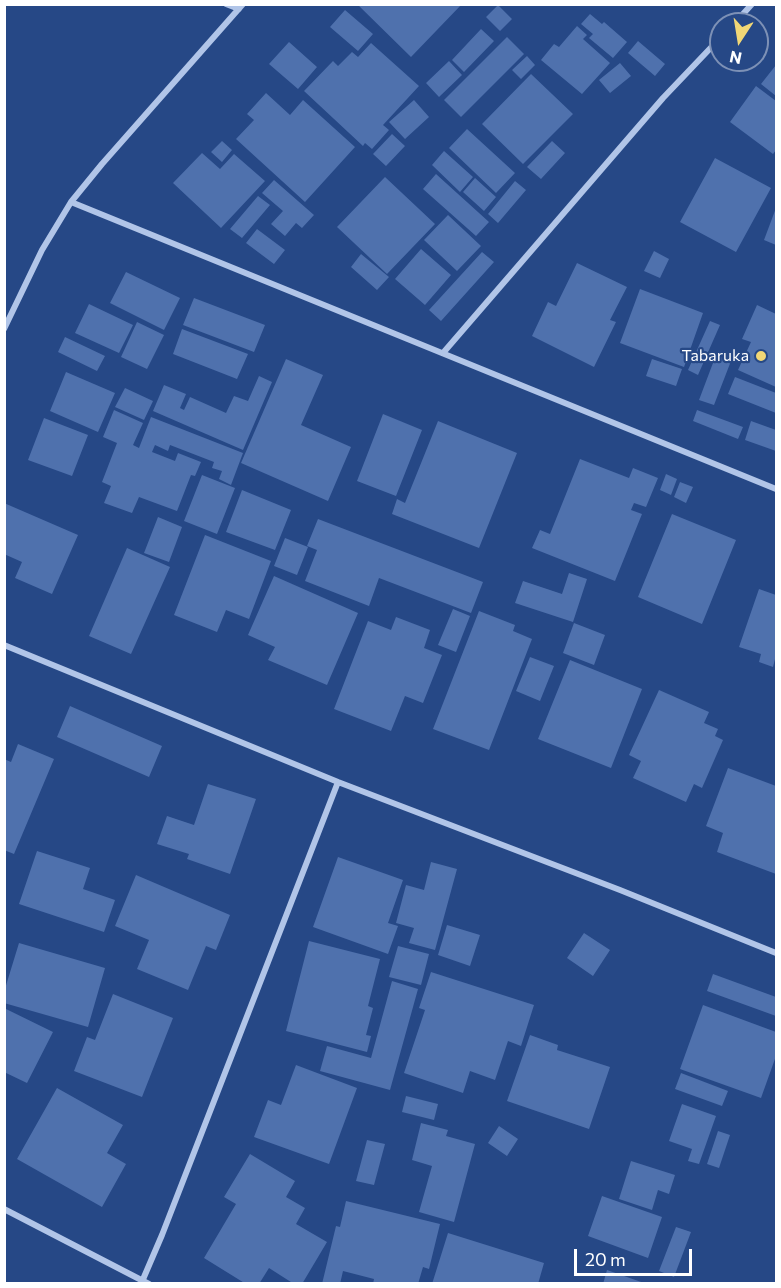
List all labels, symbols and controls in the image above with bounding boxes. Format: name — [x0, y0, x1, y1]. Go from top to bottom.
north arrow — [709, 12, 769, 72]
text: N — [728, 48, 743, 69]
place label: Tabaruka — [682, 346, 749, 366]
marker: Tabaruka — [754, 349, 768, 363]
scale bar — [577, 1237, 696, 1275]
text: 20 m — [585, 1248, 626, 1270]

